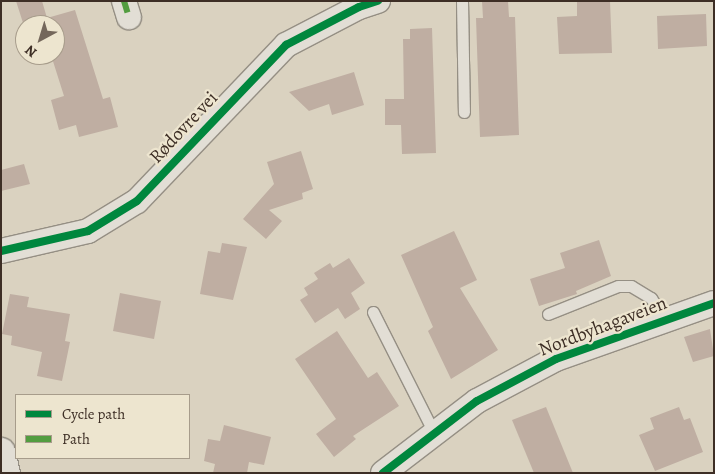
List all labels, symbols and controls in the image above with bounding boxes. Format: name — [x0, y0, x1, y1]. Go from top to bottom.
north arrow — [15, 15, 65, 65]
text: N — [21, 41, 41, 62]
street label: Rødovre vei — [145, 87, 223, 169]
street label: Nordbyhagaveien — [536, 292, 670, 362]
legend — [15, 394, 190, 459]
text: Cycle path — [62, 404, 125, 424]
text: Path — [62, 429, 90, 449]

